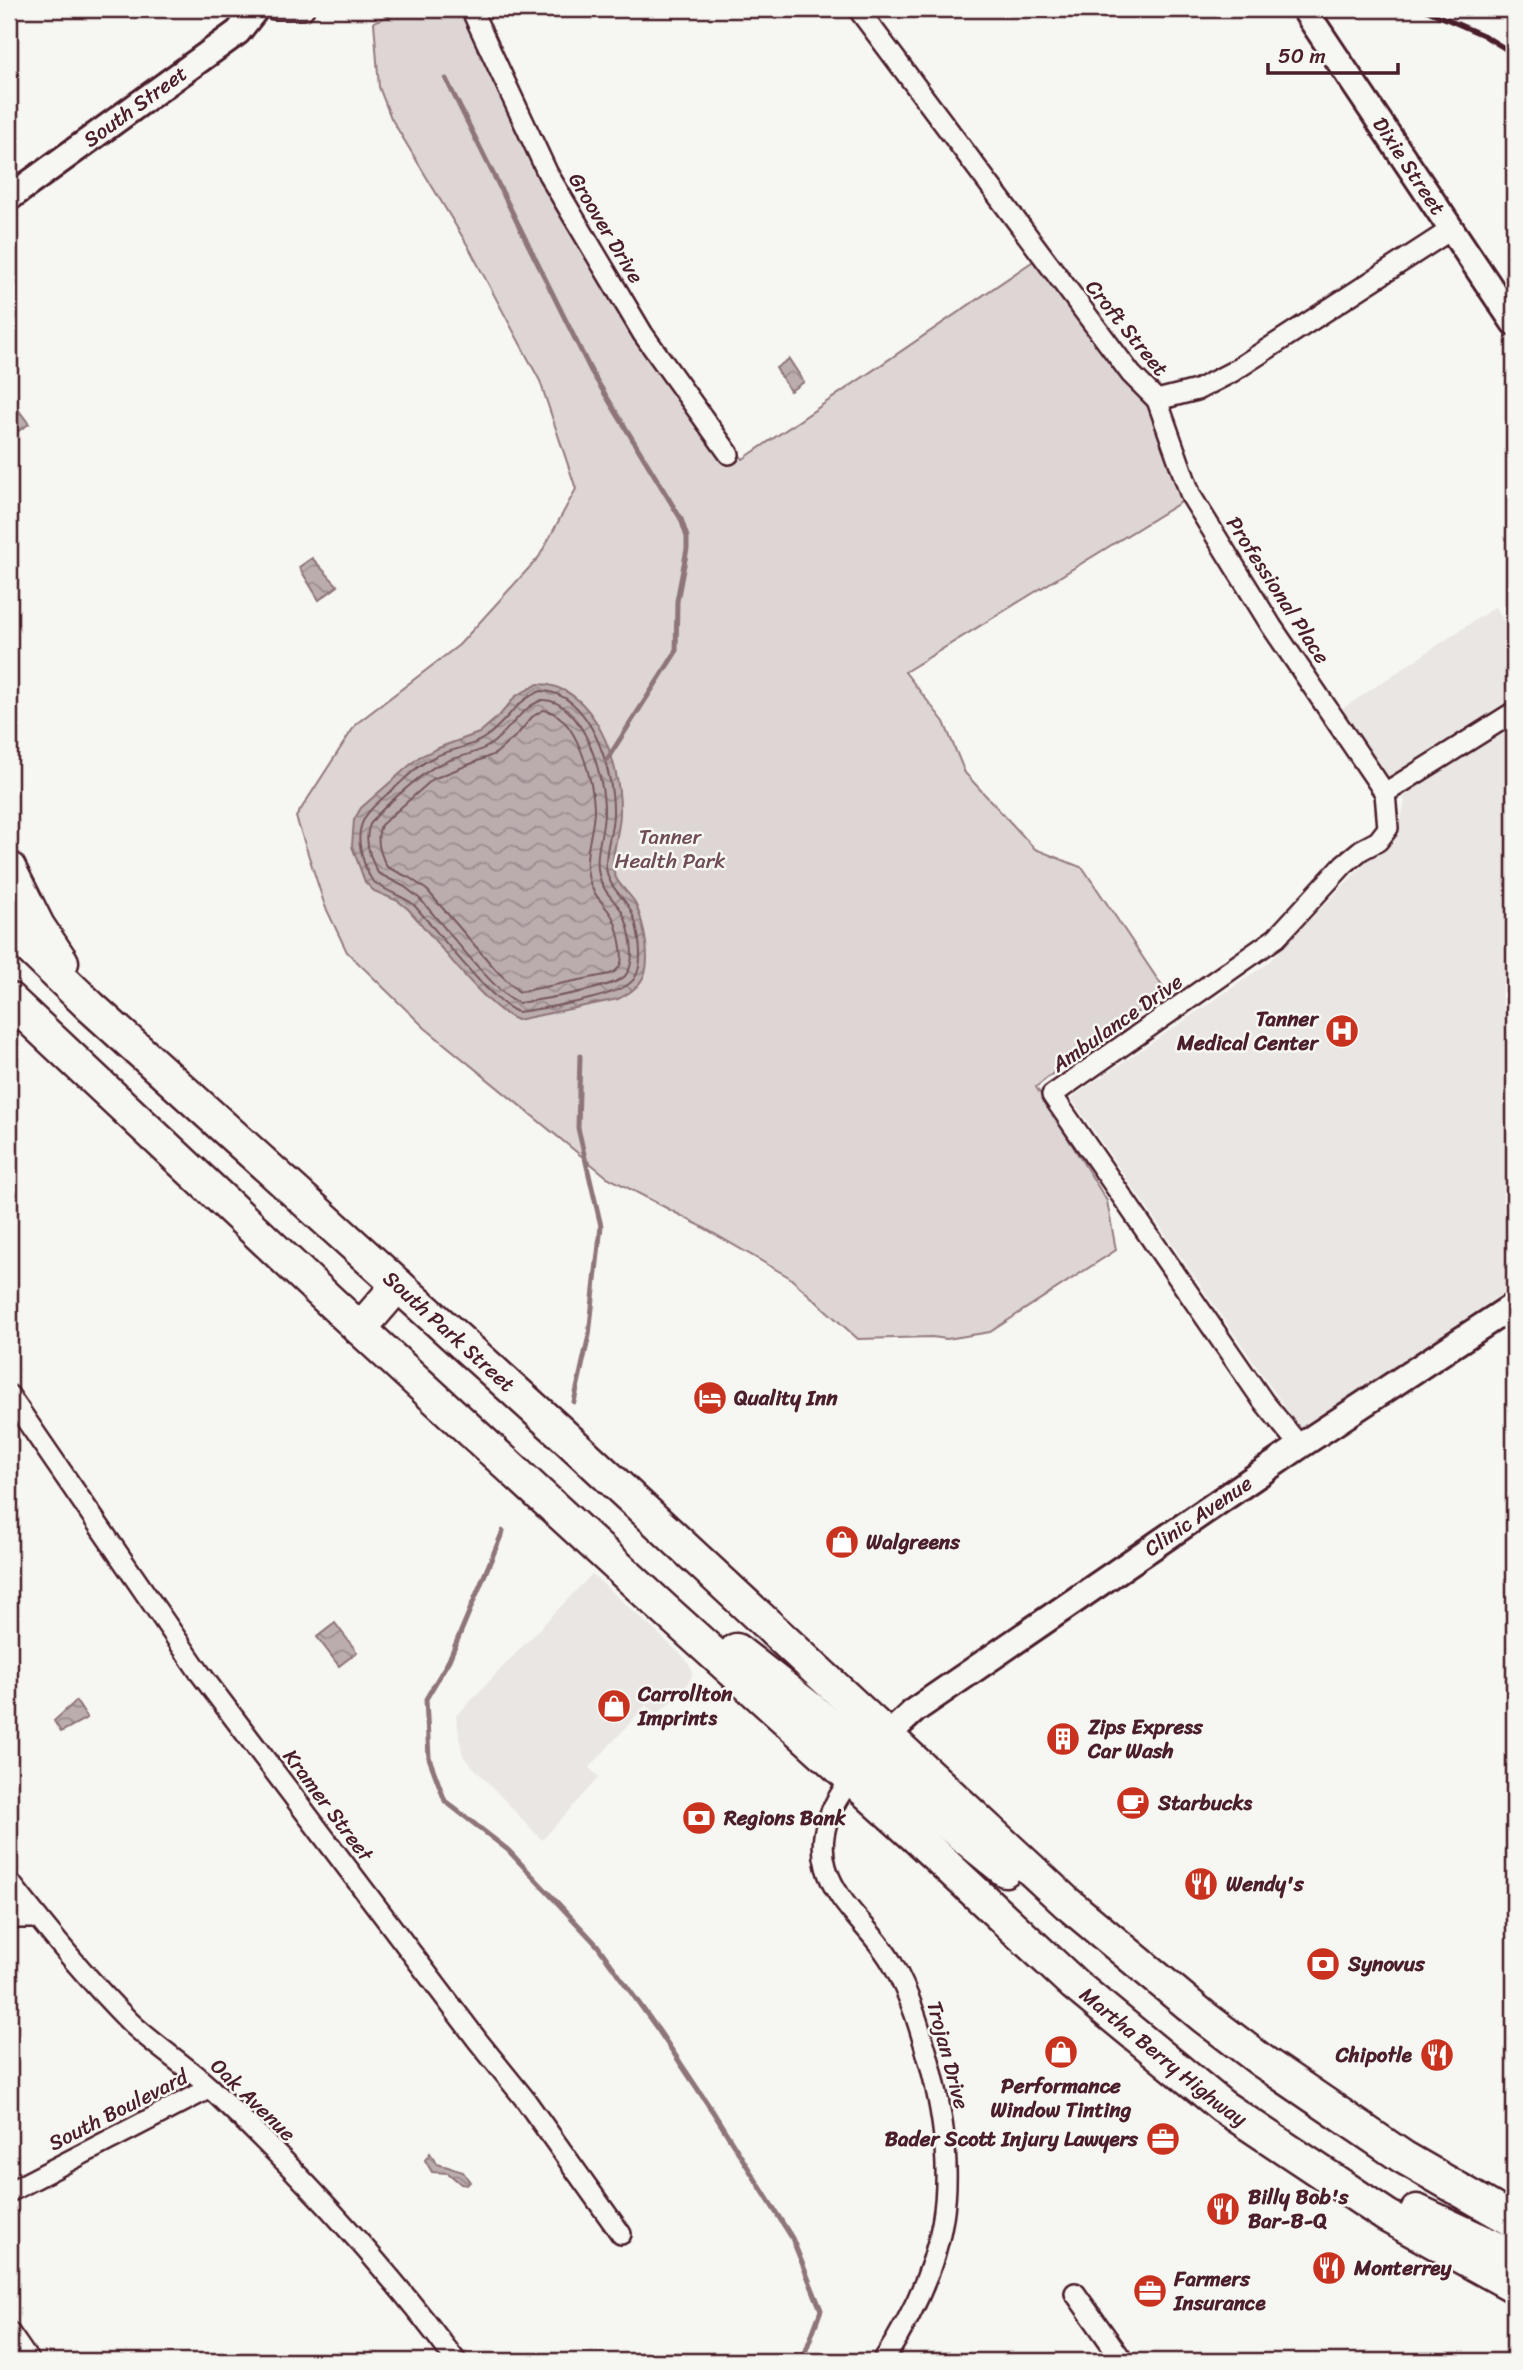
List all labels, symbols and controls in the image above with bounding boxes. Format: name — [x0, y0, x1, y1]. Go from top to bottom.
scale bar — [1268, 32, 1397, 76]
text: 50 m — [1278, 37, 1326, 75]
street label: South Street — [75, 55, 196, 158]
street label: Dixie Street — [1362, 109, 1456, 223]
street label: Groover Drive — [558, 165, 654, 291]
street label: Croft Street — [1076, 271, 1178, 385]
street label: Professional Place — [1216, 508, 1340, 672]
park label: Tanner Health Park — [615, 818, 725, 880]
street label: Ambulance Drive — [1042, 963, 1191, 1083]
place label: Tanner Medical Center — [1176, 1000, 1319, 1062]
hospital icon: Tanner Medical Center — [1323, 1012, 1361, 1050]
street label: South Park Street — [374, 1261, 524, 1402]
hotel icon: Quality Inn — [691, 1379, 729, 1417]
place label: Quality Inn — [734, 1379, 838, 1417]
street label: Clinic Avenue — [1136, 1465, 1261, 1567]
shop icon: Walgreens — [823, 1523, 861, 1561]
place label: Walgreens — [866, 1523, 960, 1561]
place label: Carrollton Imprints — [637, 1675, 733, 1737]
shop icon: Carrollton Imprints — [595, 1687, 633, 1725]
place label: Zips Express Car Wash — [1087, 1708, 1204, 1770]
building icon: Zips Express Car Wash — [1044, 1720, 1082, 1758]
street label: Kramer Street — [273, 1740, 384, 1871]
cafe icon: Starbucks — [1114, 1784, 1152, 1822]
place label: Starbucks — [1157, 1784, 1253, 1822]
bank icon: Regions Bank — [680, 1799, 718, 1837]
place label: Regions Bank — [723, 1799, 847, 1837]
restaurant icon: Wendy's — [1182, 1865, 1220, 1903]
place label: Wendy's — [1226, 1865, 1305, 1903]
bank icon: Synovus — [1304, 1945, 1342, 1983]
place label: Synovus — [1347, 1945, 1426, 1983]
street label: Martha Berry Highway — [1071, 1977, 1255, 2137]
street label: Trojan Drive — [915, 1997, 981, 2114]
shop icon: Performance Window Tinting — [1042, 2033, 1080, 2071]
place label: Chipotle — [1335, 2036, 1413, 2074]
restaurant icon: Chipotle — [1418, 2036, 1456, 2074]
street label: Oak Avenue — [201, 2049, 305, 2151]
street label: South Boulevard — [41, 2058, 196, 2162]
place label: Performance Window Tinting — [991, 2067, 1132, 2129]
place label: Bader Scott Injury Lawyers — [885, 2120, 1138, 2158]
office icon: Bader Scott Injury Lawyers — [1144, 2120, 1182, 2158]
place label: Billy Bob's Bar-B-Q — [1248, 2178, 1349, 2240]
restaurant icon: Billy Bob's Bar-B-Q — [1204, 2190, 1242, 2228]
restaurant icon: Monterrey — [1310, 2249, 1348, 2287]
place label: Monterrey — [1353, 2249, 1452, 2287]
place label: Farmers Insurance — [1173, 2260, 1267, 2322]
office icon: Farmers Insurance — [1131, 2272, 1169, 2310]

